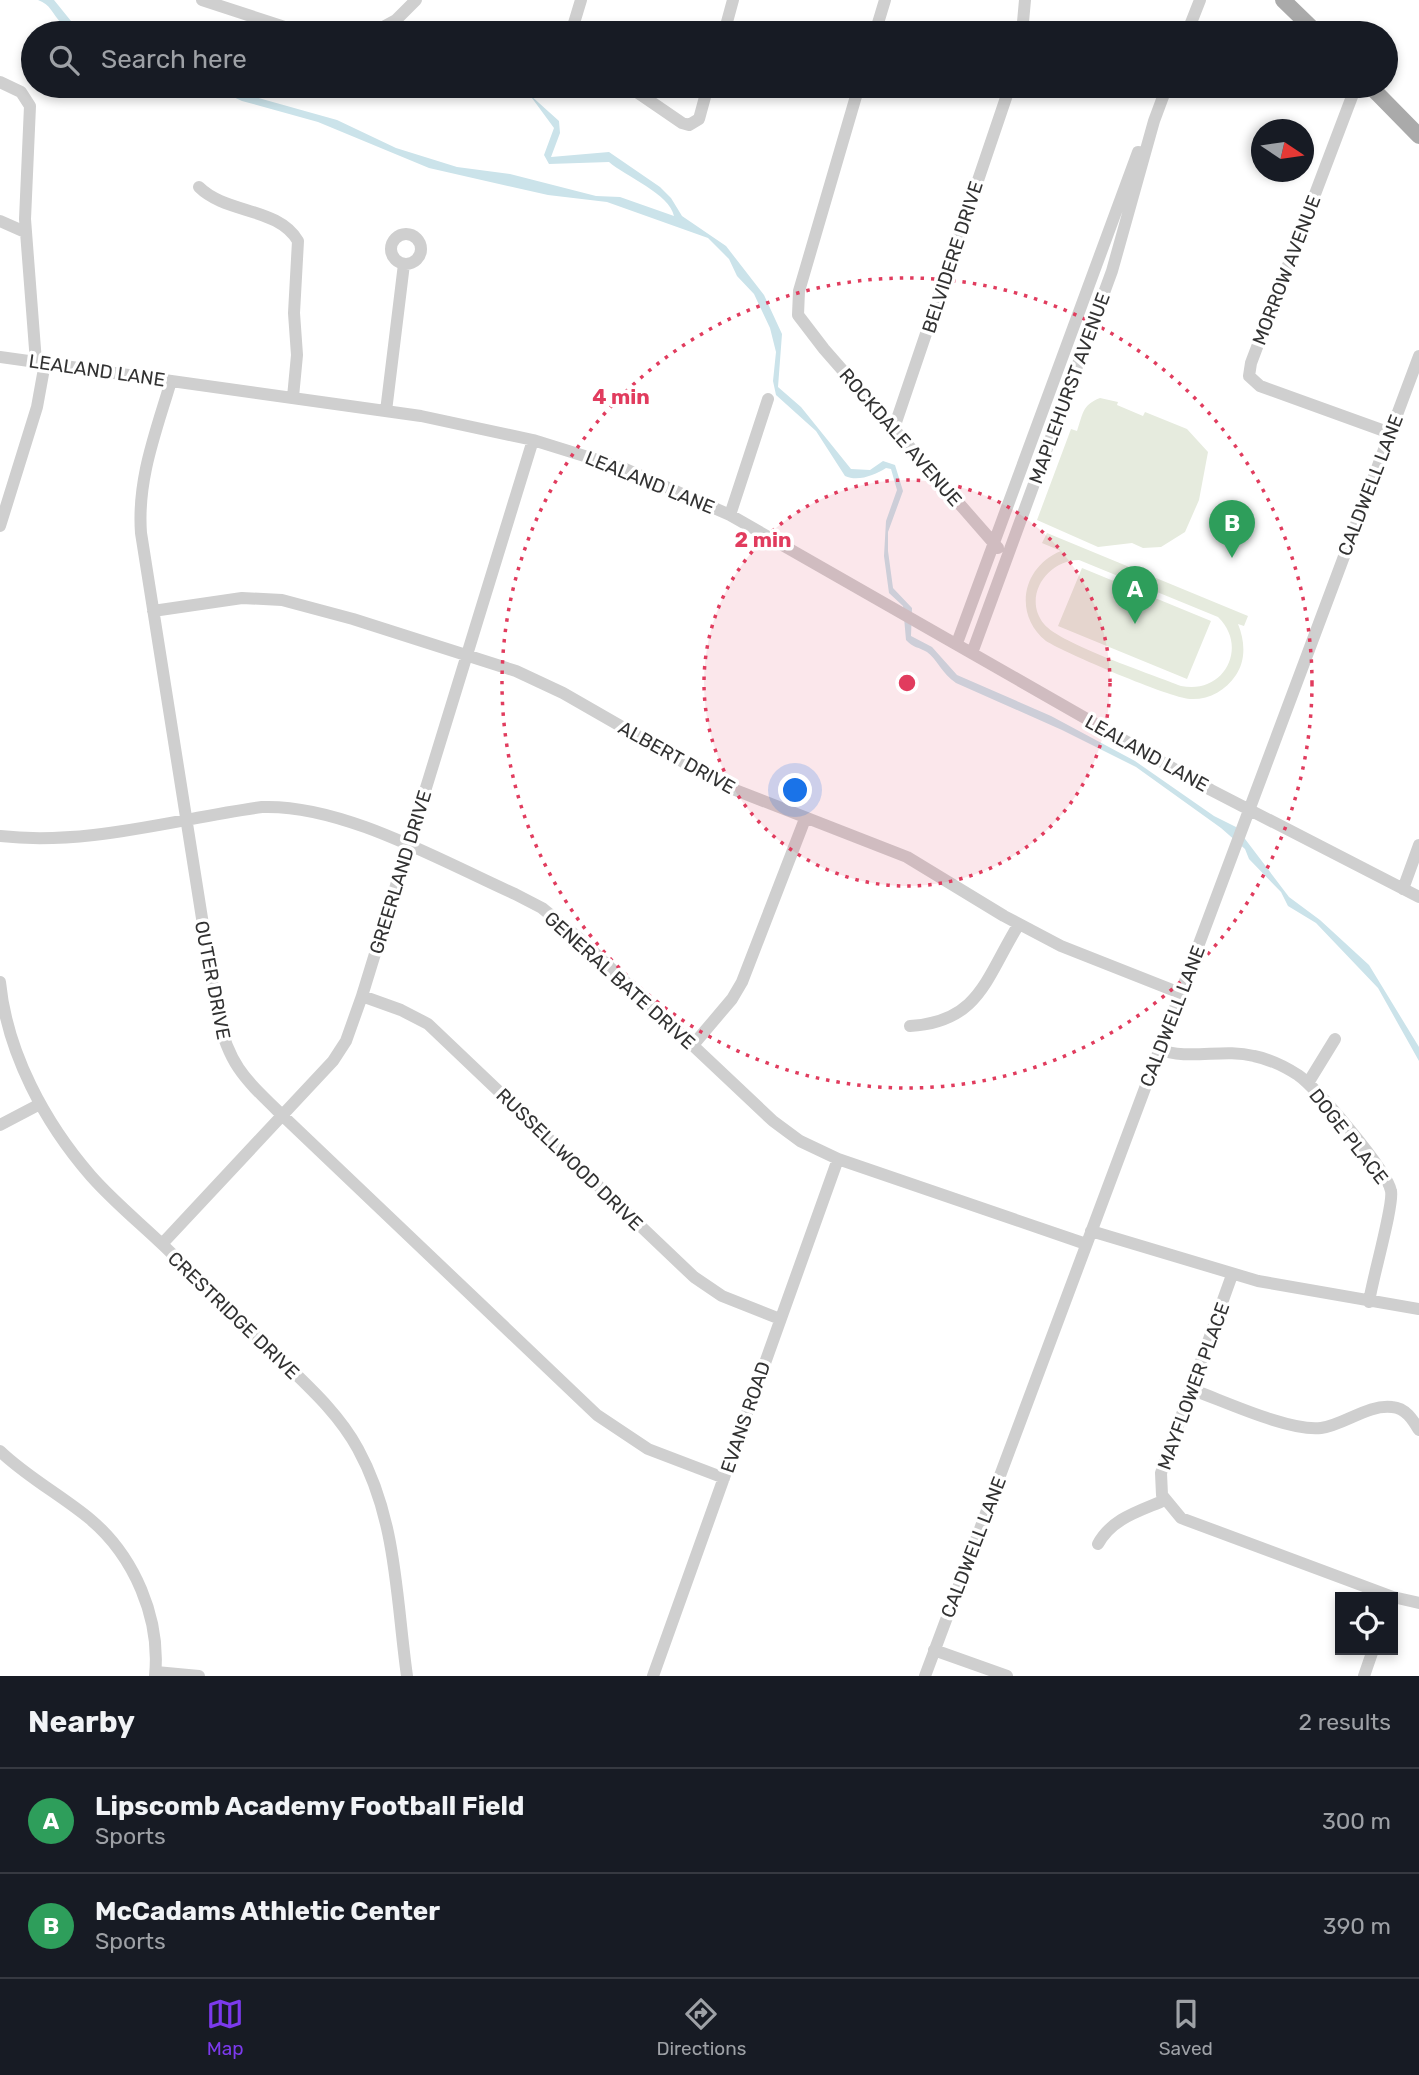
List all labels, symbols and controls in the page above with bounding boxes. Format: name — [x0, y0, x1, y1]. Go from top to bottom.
search box — [21, 21, 1398, 98]
icon: search — [45, 41, 83, 79]
text: Search here — [101, 44, 247, 75]
north arrow — [1251, 119, 1314, 182]
street label: BELVIDERE DRIVE — [917, 178, 988, 336]
street label: MORROW AVENUE — [1247, 192, 1326, 348]
street label: MAPLEHURST AVENUE — [1024, 289, 1115, 487]
street label: LEALAND LANE — [27, 350, 167, 391]
street label: ROCKDALE AVENUE — [834, 364, 967, 511]
text: 4 min — [592, 384, 650, 409]
street label: CALDWELL LANE — [1333, 411, 1408, 559]
street label: LEALAND LANE — [582, 446, 718, 519]
pin: B — [1209, 500, 1255, 558]
text: 2 min — [735, 527, 791, 552]
pin: A — [1112, 566, 1158, 624]
centre of rings — [895, 671, 919, 695]
street label: LEALAND LANE — [1081, 710, 1212, 797]
street label: ALBERT DRIVE — [614, 716, 739, 799]
your location — [778, 773, 812, 807]
street label: GREERLAND DRIVE — [365, 788, 436, 957]
street label: GENERAL BATE DRIVE — [540, 907, 700, 1054]
street label: OUTER DRIVE — [190, 919, 235, 1041]
street label: CALDWELL LANE — [1135, 942, 1210, 1090]
street label: RUSSELLWOOD DRIVE — [492, 1083, 648, 1235]
street label: DOGE PLACE — [1304, 1084, 1393, 1189]
street label: CRESTRIDGE DRIVE — [163, 1247, 304, 1384]
street label: MAYFLOWER PLACE — [1152, 1299, 1234, 1473]
street label: EVANS ROAD — [716, 1359, 775, 1476]
street label: CALDWELL LANE — [936, 1473, 1011, 1621]
map controls — [1335, 1592, 1398, 1655]
button: locate — [1335, 1592, 1398, 1655]
text: Nearby — [28, 1704, 135, 1740]
text: 2 results — [1299, 1708, 1391, 1736]
text: Lipscomb Academy Football Field — [95, 1791, 524, 1822]
text: A — [43, 1807, 59, 1835]
text: 300 m — [1322, 1807, 1391, 1835]
text: Sports — [95, 1822, 166, 1850]
text: McCadams Athletic Center — [95, 1896, 440, 1927]
text: B — [43, 1912, 59, 1940]
text: 390 m — [1323, 1912, 1391, 1940]
text: Sports — [95, 1927, 166, 1955]
tab: Map — [206, 1995, 244, 2060]
tab: Directions — [656, 1995, 746, 2060]
tab: Saved — [1159, 1995, 1213, 2060]

